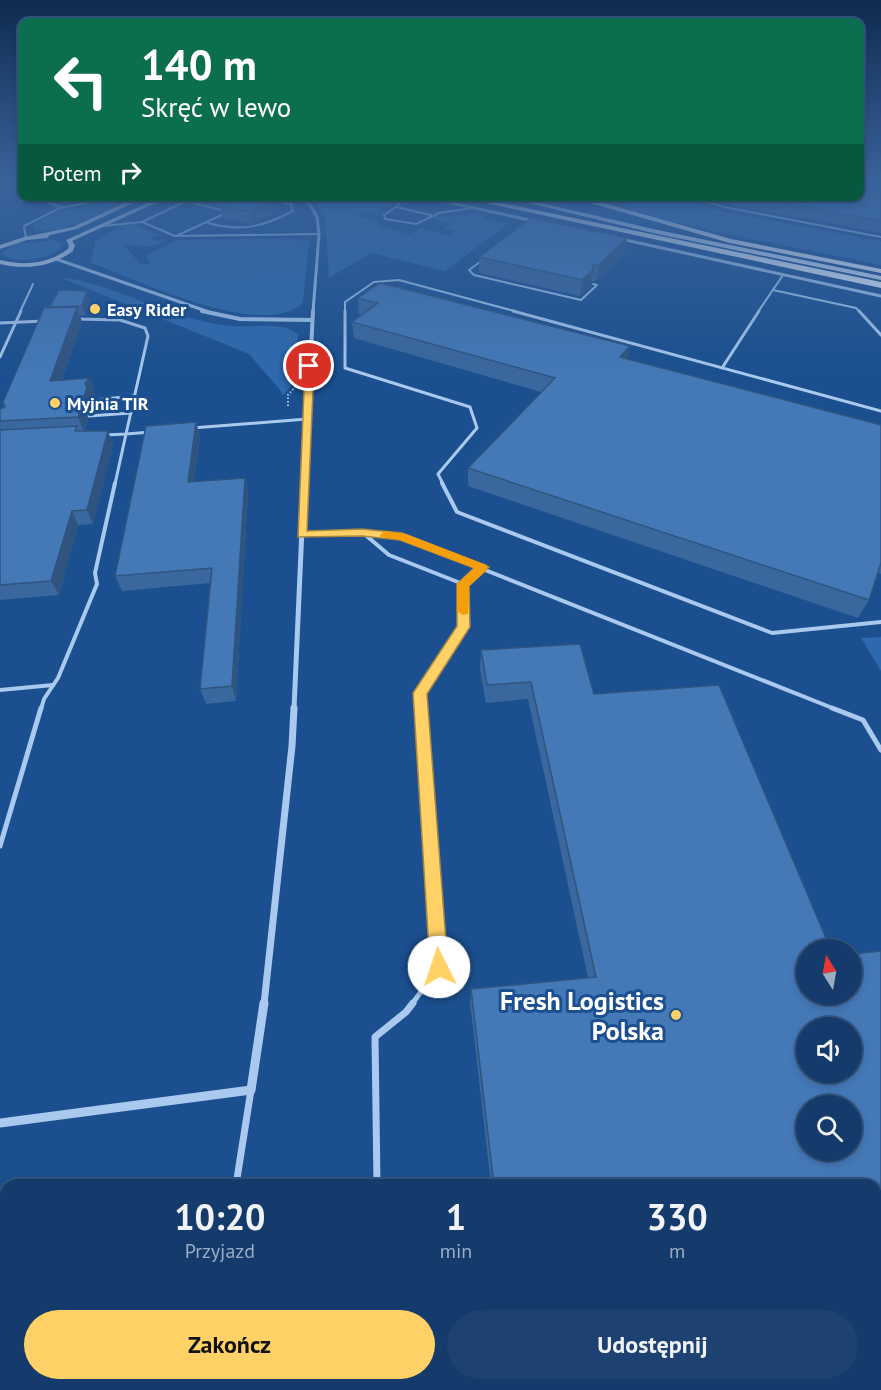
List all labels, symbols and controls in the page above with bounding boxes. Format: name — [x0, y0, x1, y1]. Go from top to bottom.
text: 140 m — [141, 37, 257, 92]
icon: left — [42, 42, 120, 120]
text: Skręć w lewo — [141, 90, 291, 124]
icon: right — [114, 156, 147, 189]
text: Potem — [42, 159, 102, 187]
place label: Easy Rider — [107, 298, 187, 321]
marker: Easy Rider — [88, 302, 102, 316]
pin — [283, 340, 334, 391]
icon: arrive — [292, 349, 325, 382]
place label: Myjnia TIR — [67, 392, 149, 415]
marker: Myjnia TIR — [48, 396, 62, 410]
position arrow — [407, 935, 471, 999]
north arrow — [796, 939, 862, 1005]
map controls — [796, 939, 862, 1161]
place label: Fresh Logistics Polska — [500, 984, 664, 1047]
marker: Fresh Logistics Polska — [669, 1008, 683, 1022]
button: sound — [796, 1017, 862, 1083]
button: search — [796, 1095, 862, 1161]
text: 10:20 — [174, 1193, 266, 1240]
text: 1 — [446, 1193, 466, 1240]
text: 330 — [647, 1193, 708, 1240]
text: Przyjazd — [185, 1238, 255, 1264]
text: min — [440, 1238, 472, 1264]
text: m — [669, 1238, 685, 1264]
button: Zakończ — [24, 1310, 435, 1379]
button: Udostępnij — [447, 1310, 858, 1379]

